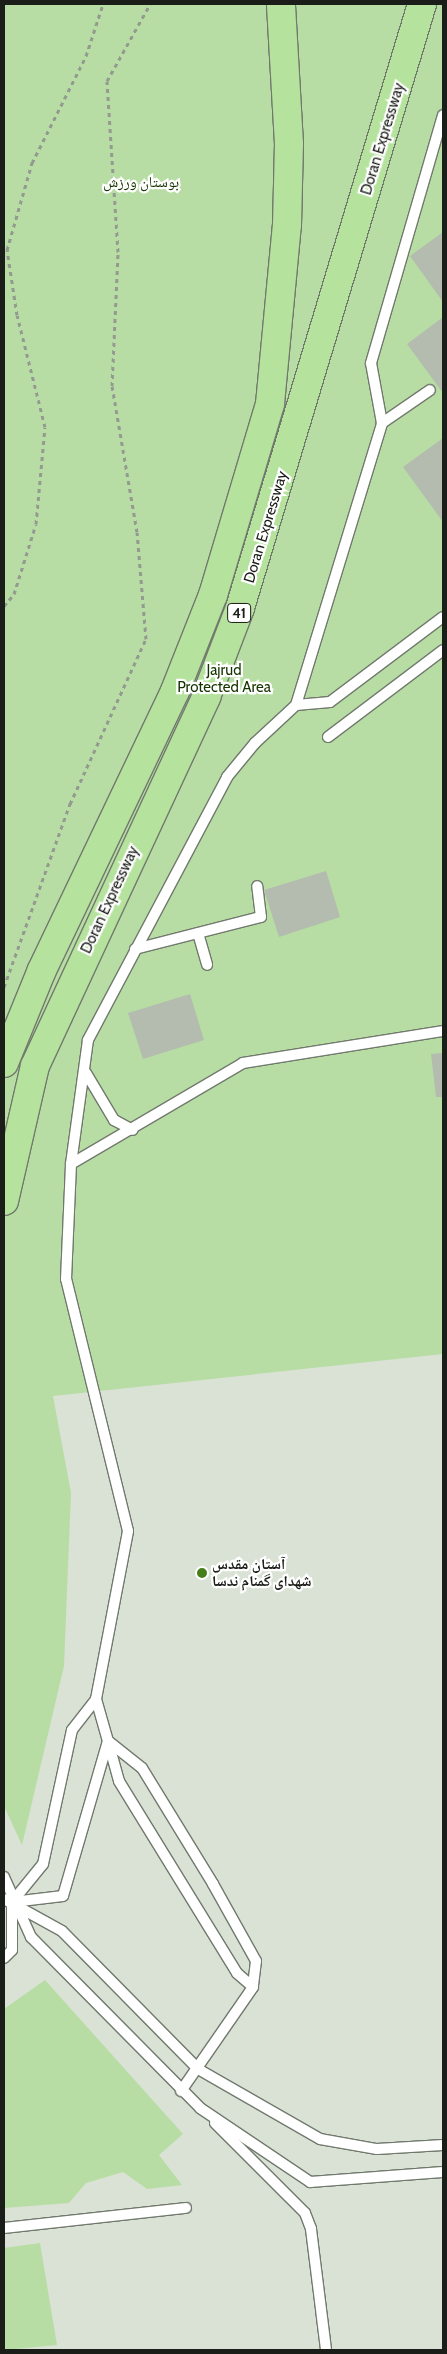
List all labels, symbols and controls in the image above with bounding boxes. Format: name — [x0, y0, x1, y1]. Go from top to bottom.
street label: Doran Expressway — [357, 81, 409, 197]
park label: بوستان ورزش — [103, 174, 179, 192]
street label: Doran Expressway — [240, 469, 292, 585]
road number: 41 — [226, 602, 252, 624]
park label: Jajrud Protected Area — [177, 661, 271, 696]
street label: Doran Expressway — [77, 843, 143, 957]
place label: آستان مقدس شهدای گمنام ندسا — [212, 1555, 312, 1590]
marker: آستان مقدس شهدای گمنام ندسا — [196, 1567, 208, 1579]

